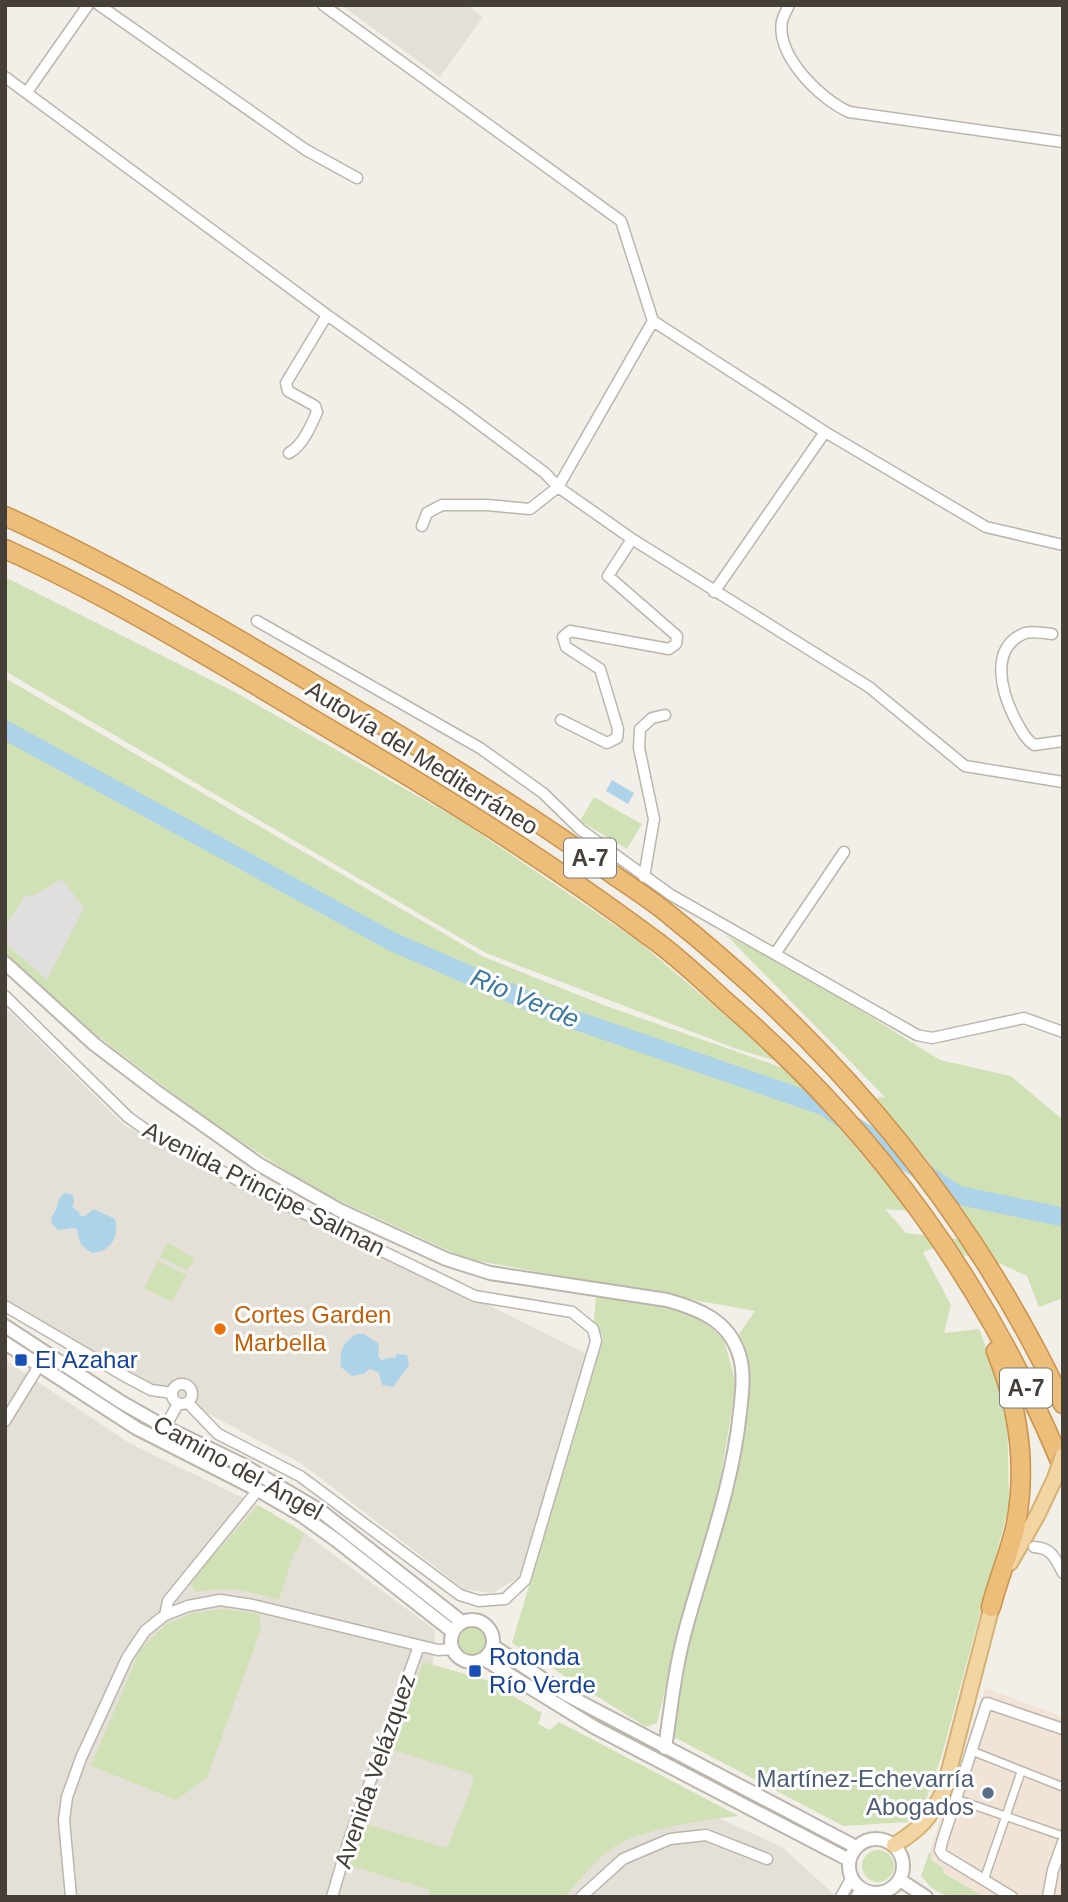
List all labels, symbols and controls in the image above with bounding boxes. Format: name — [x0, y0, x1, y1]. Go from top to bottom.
street label: Autovía del Mediterráneo — [301, 675, 543, 840]
road number: A-7 — [564, 838, 616, 878]
water label: Rio Verde — [466, 962, 584, 1034]
street label: Avenida Principe Salman — [139, 1116, 390, 1261]
place label: Cortes Garden Marbella — [234, 1301, 391, 1356]
marker: Cortes Garden Marbella — [212, 1321, 228, 1337]
place label: El Azahar — [35, 1346, 138, 1373]
marker: El Azahar — [13, 1352, 29, 1368]
road number: A-7 — [1000, 1368, 1052, 1408]
street label: Camino del Ángel — [149, 1410, 328, 1525]
place label: Rotonda Río Verde — [489, 1643, 596, 1698]
marker: Rotonda Río Verde — [467, 1663, 483, 1679]
street label: Avenida Velázquez — [329, 1670, 420, 1872]
place label: Martínez-Echevarría Abogados — [757, 1765, 975, 1820]
marker: Martínez-Echevarría Abogados — [980, 1785, 996, 1801]

